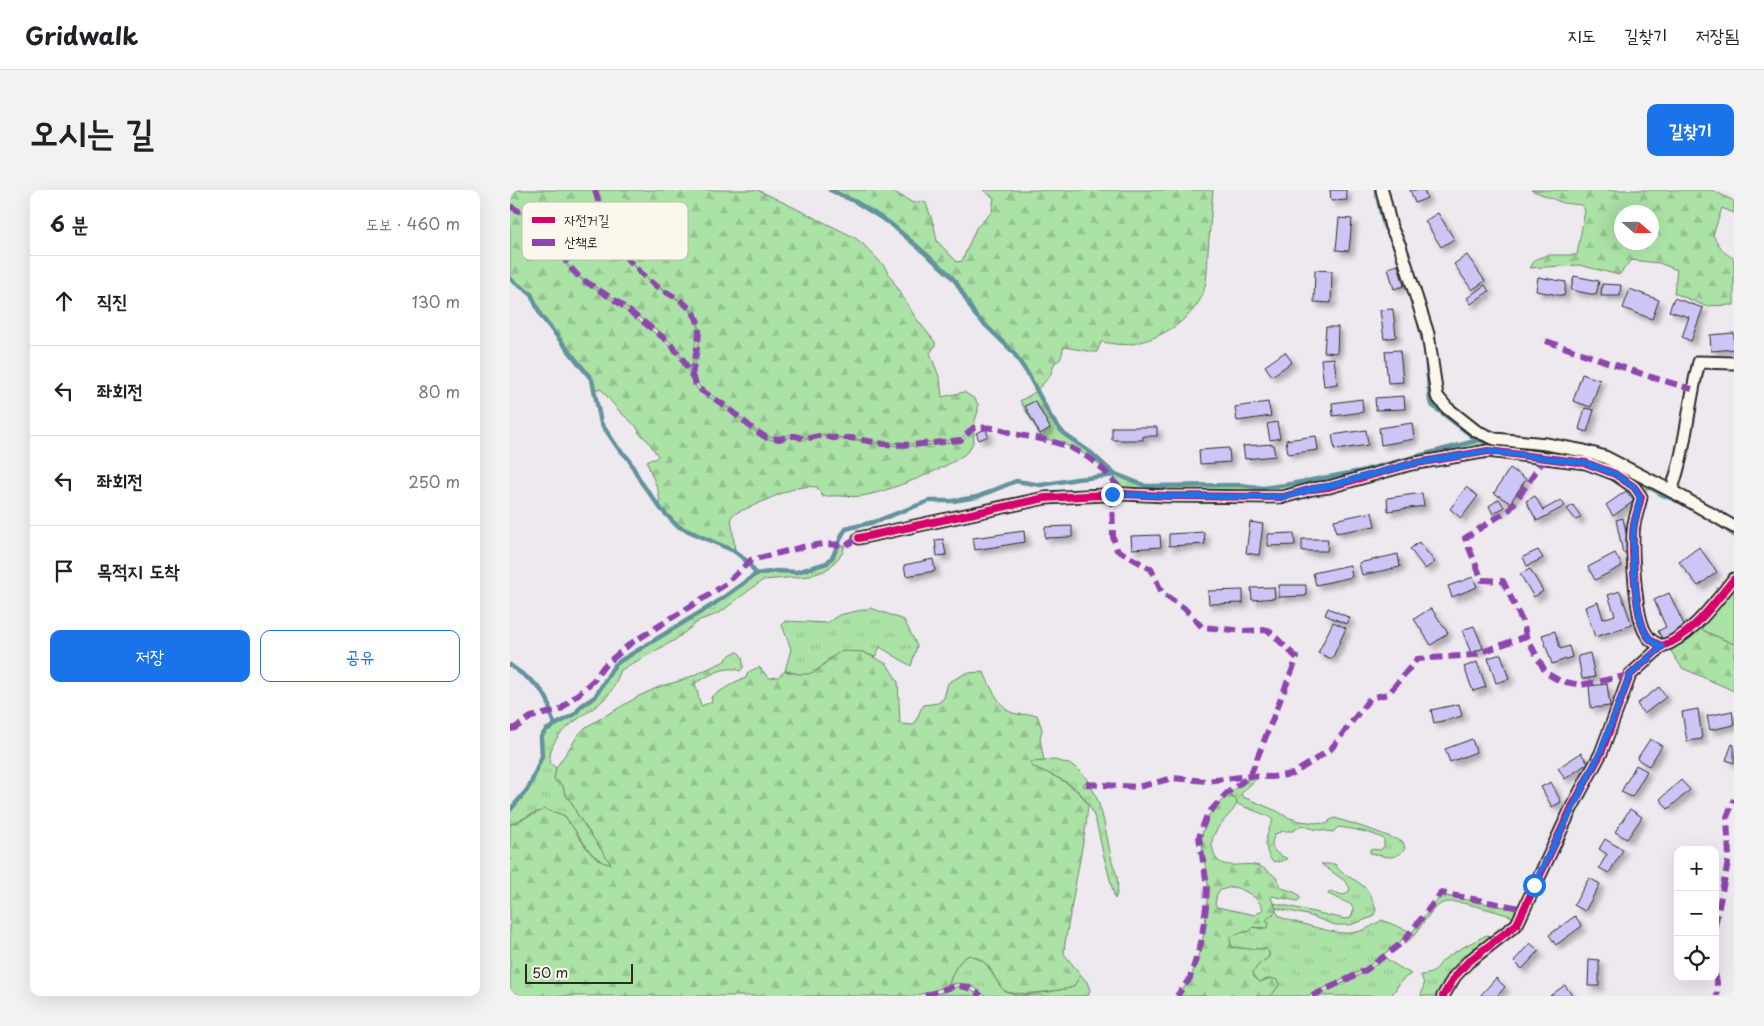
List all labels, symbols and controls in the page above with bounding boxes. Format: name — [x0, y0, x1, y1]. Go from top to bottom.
text: Gridwalk — [25, 17, 138, 53]
text: 지도 — [1567, 21, 1596, 48]
text: 길찾기 — [1624, 21, 1668, 48]
text: 저장됨 — [1696, 21, 1739, 48]
text: 오시는 길 — [30, 104, 154, 157]
button: 길찾기 — [1647, 104, 1734, 156]
legend — [522, 202, 688, 260]
north arrow — [1614, 205, 1659, 250]
text: 6 분 — [50, 207, 88, 239]
text: 자전거길 — [564, 209, 610, 230]
text: 도보 · 460 m — [366, 211, 460, 235]
text: 산책로 — [564, 231, 598, 252]
text: 직진 — [97, 286, 128, 314]
icon: ahead — [50, 287, 78, 315]
text: 130 m — [412, 289, 460, 313]
text: 좌회전 — [97, 376, 143, 404]
icon: left — [50, 377, 78, 405]
text: 80 m — [418, 379, 460, 403]
text: 좌회전 — [97, 466, 143, 494]
icon: left — [50, 467, 78, 495]
text: 250 m — [409, 469, 460, 493]
route end — [1101, 483, 1124, 506]
text: 목적지 도착 — [97, 556, 180, 584]
icon: arrive — [50, 557, 78, 585]
button: 저장 — [50, 630, 250, 682]
button: 공유 — [260, 630, 460, 682]
map controls — [1674, 846, 1719, 981]
button: + — [1674, 846, 1719, 891]
route start — [1523, 874, 1546, 897]
button: − — [1674, 891, 1719, 936]
button: locate — [1674, 936, 1719, 981]
scale bar — [525, 961, 632, 984]
text: 50 m — [532, 962, 568, 983]

